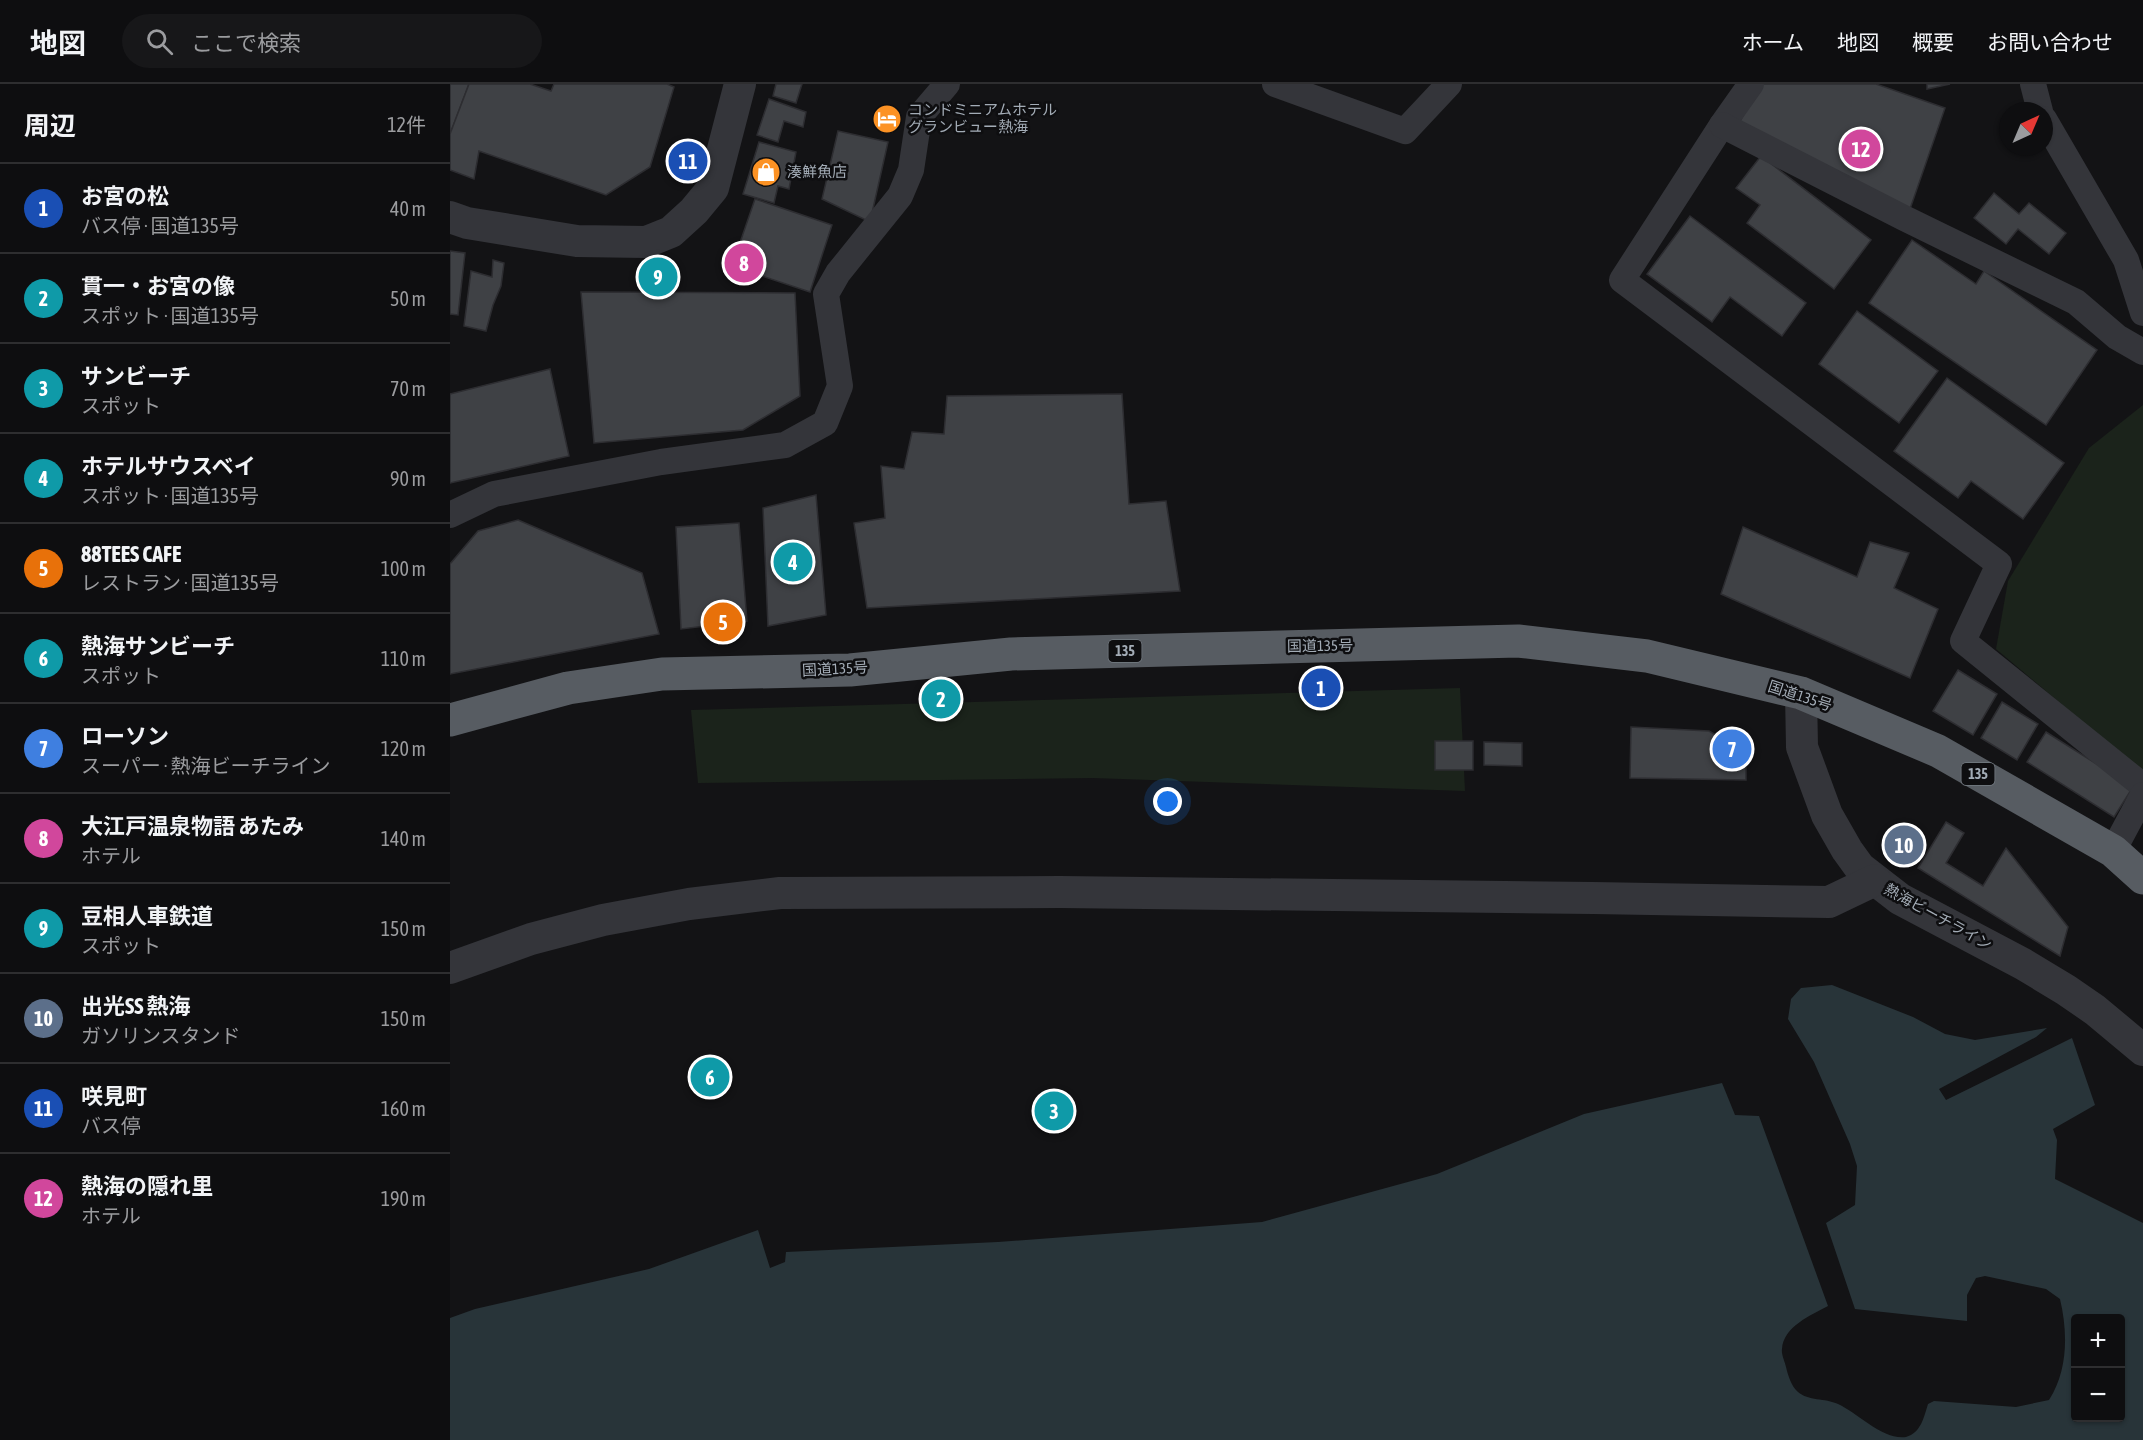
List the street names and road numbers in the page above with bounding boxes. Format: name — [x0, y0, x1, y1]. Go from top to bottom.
street label: 国道135号 — [1287, 636, 1353, 655]
road number: 135 — [1108, 640, 1142, 662]
street label: 国道135号 — [801, 658, 868, 679]
street label: 国道135号 — [1766, 677, 1834, 714]
road number: 135 — [1962, 763, 1994, 785]
street label: 熱海ビーチライン — [1882, 880, 1995, 953]

